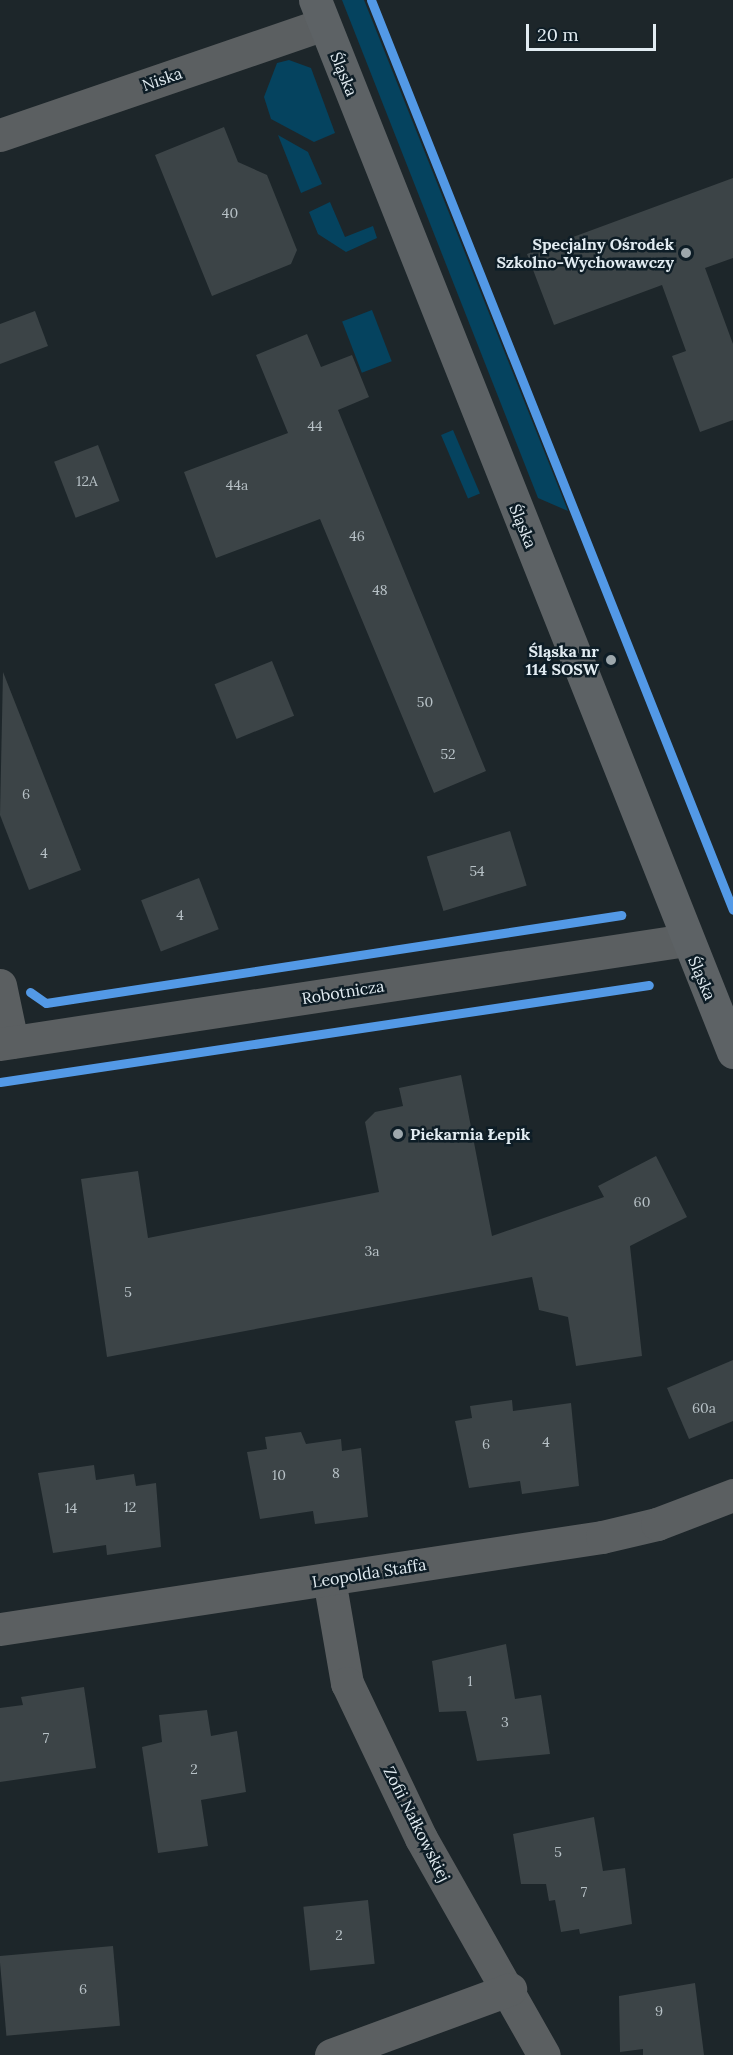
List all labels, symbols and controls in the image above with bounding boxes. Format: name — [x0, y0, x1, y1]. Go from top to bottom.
scale bar — [529, 12, 660, 50]
text: 20 m — [537, 23, 579, 46]
street label: Śląska — [326, 49, 362, 99]
street label: Niska — [140, 63, 184, 95]
house number: 40 — [222, 205, 238, 221]
place label: Specjalny Ośrodek Szkolno-Wychowawczy — [496, 234, 674, 272]
marker: Specjalny Ośrodek Szkolno-Wychowawczy — [679, 246, 693, 260]
house number: 44 — [307, 418, 323, 434]
house number: 12A — [76, 473, 98, 489]
house number: 44a — [226, 477, 248, 493]
street label: Śląska — [505, 501, 541, 551]
house number: 46 — [349, 528, 365, 544]
house number: 48 — [372, 582, 388, 598]
place label: Śląska nr 114 SOSW — [525, 641, 599, 679]
marker: Śląska nr 114 SOSW — [604, 653, 618, 667]
house number: 50 — [417, 694, 433, 710]
house number: 52 — [440, 746, 456, 762]
house number: 6 — [22, 786, 30, 802]
house number: 4 — [40, 845, 48, 861]
house number: 54 — [469, 863, 485, 879]
house number: 4 — [176, 907, 184, 923]
street label: Śląska — [684, 953, 720, 1003]
street label: Robotnicza — [300, 976, 386, 1008]
place label: Piekarnia Łepik — [410, 1124, 530, 1144]
marker: Piekarnia Łepik — [391, 1127, 405, 1141]
house number: 60 — [634, 1194, 650, 1210]
house number: 3a — [364, 1243, 380, 1259]
house number: 5 — [124, 1284, 132, 1300]
house number: 60a — [692, 1400, 716, 1416]
house number: 4 — [542, 1434, 550, 1450]
house number: 6 — [482, 1436, 490, 1452]
house number: 8 — [332, 1465, 340, 1481]
house number: 10 — [272, 1467, 286, 1483]
house number: 12 — [124, 1499, 136, 1515]
house number: 14 — [65, 1500, 77, 1516]
street label: Leopolda Staffa — [311, 1555, 427, 1591]
house number: 1 — [467, 1673, 473, 1689]
house number: 3 — [501, 1714, 509, 1730]
house number: 7 — [43, 1730, 49, 1746]
house number: 2 — [190, 1761, 198, 1777]
street label: Zofii Nałkowskiej — [380, 1763, 454, 1885]
house number: 5 — [554, 1844, 562, 1860]
house number: 7 — [581, 1884, 587, 1900]
house number: 2 — [335, 1927, 343, 1943]
house number: 6 — [79, 1981, 87, 1997]
house number: 9 — [655, 2003, 663, 2019]

